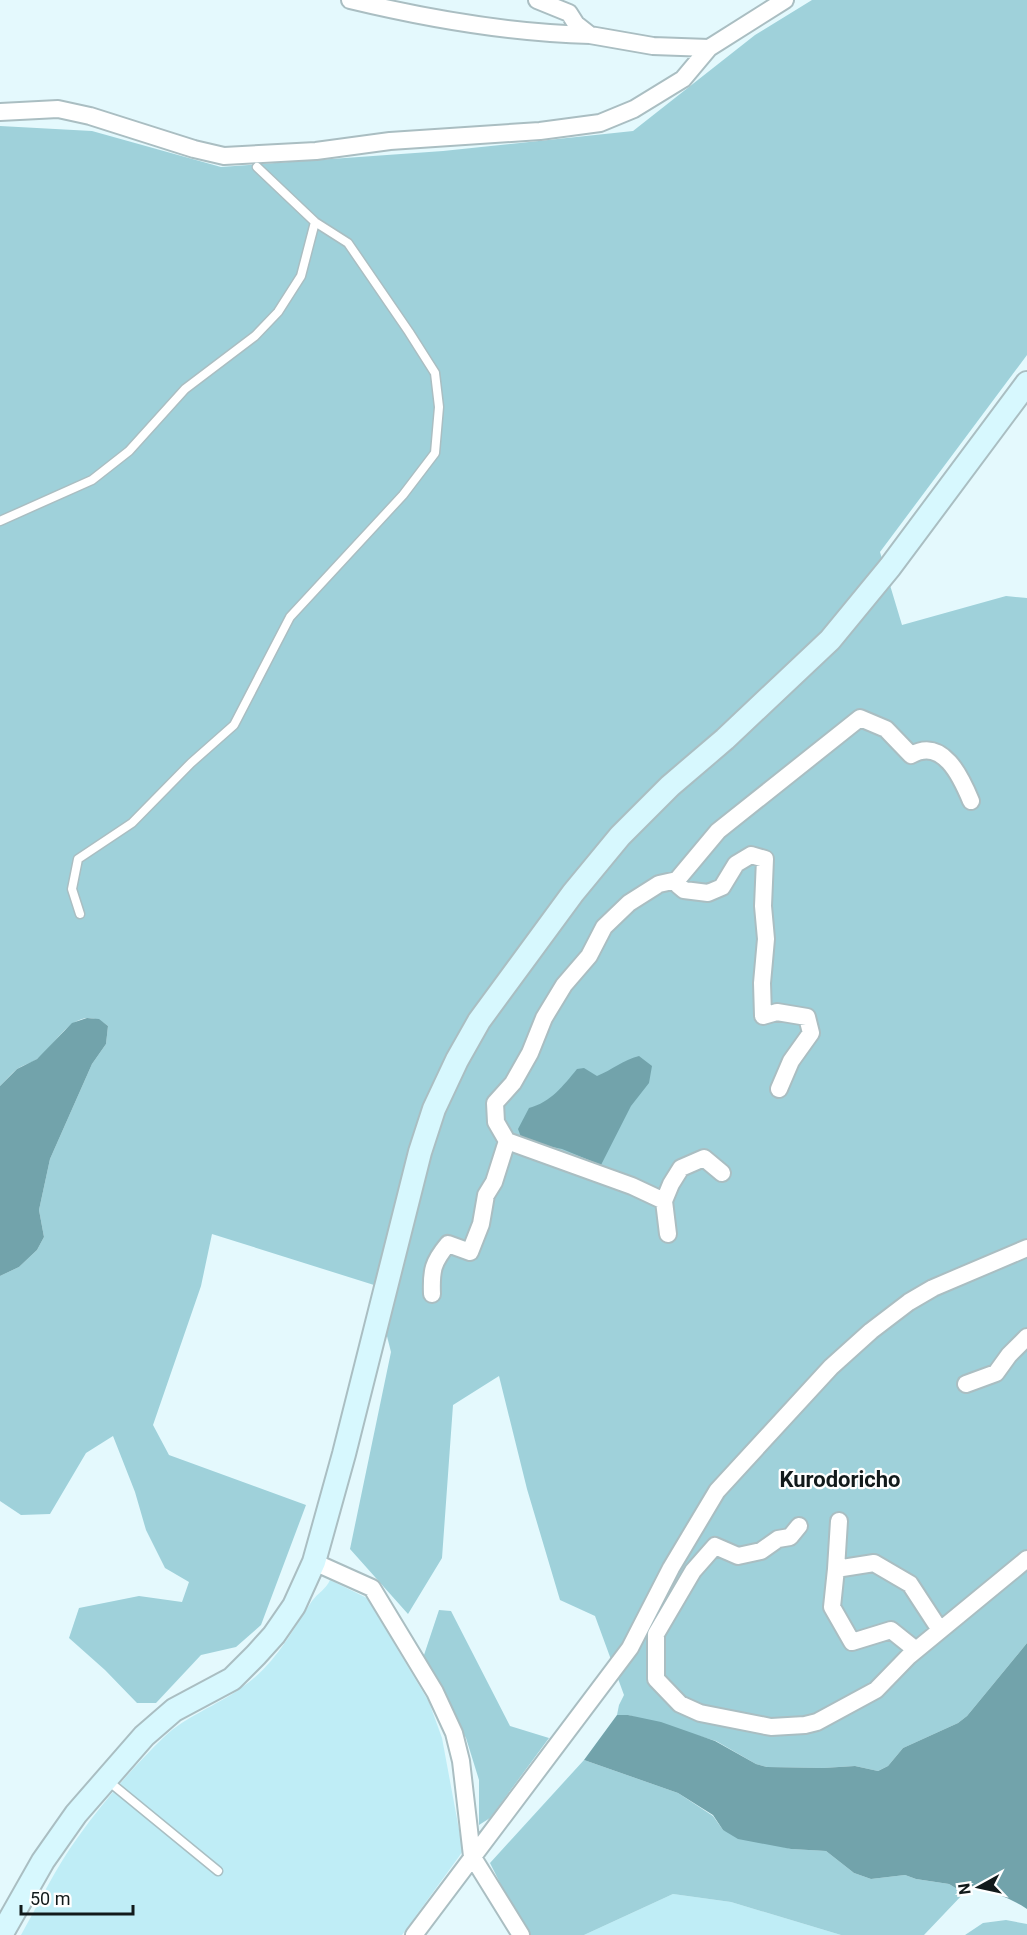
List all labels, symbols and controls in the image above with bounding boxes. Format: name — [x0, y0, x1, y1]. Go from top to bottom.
district label: Kurodoricho — [779, 1467, 901, 1492]
north arrow — [949, 1857, 1009, 1917]
scale bar — [21, 1878, 134, 1916]
text: N — [954, 1882, 975, 1896]
text: 50 m — [30, 1888, 70, 1909]

